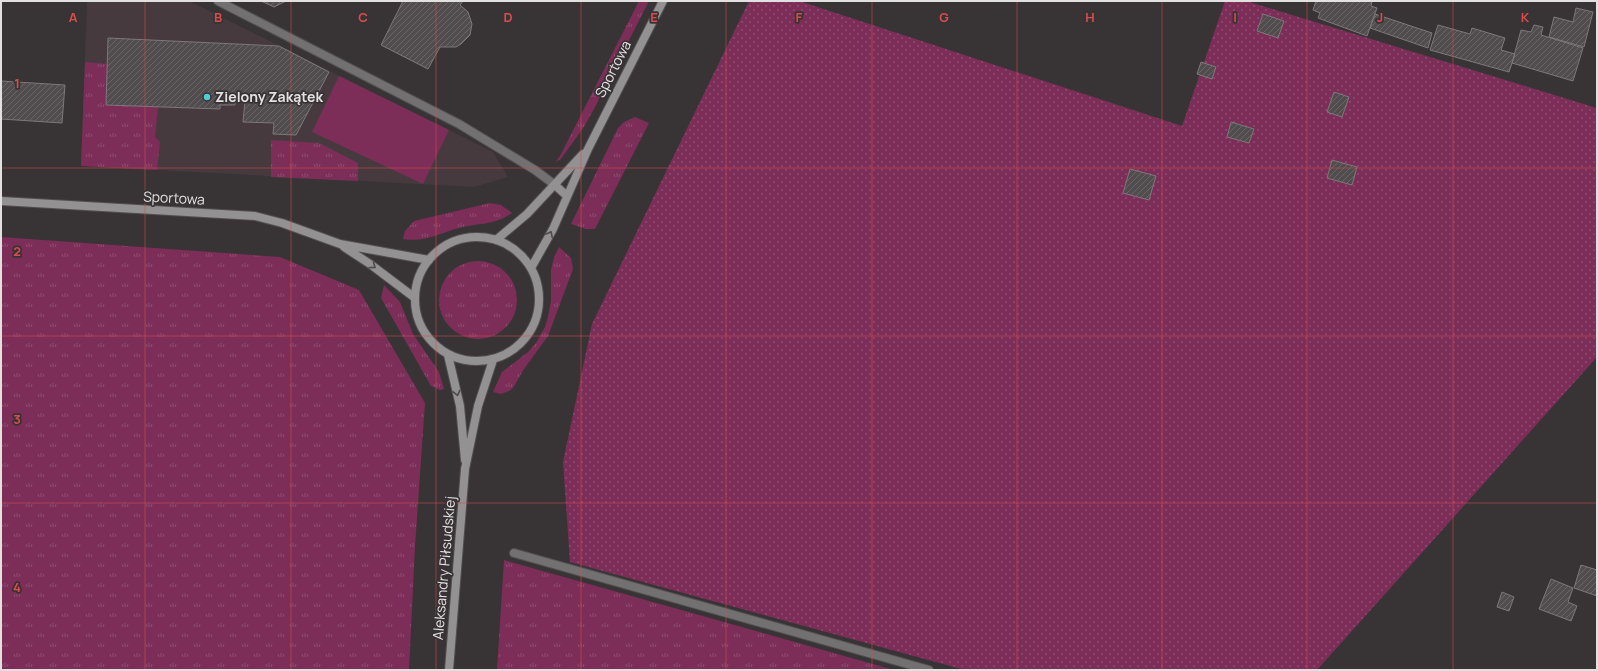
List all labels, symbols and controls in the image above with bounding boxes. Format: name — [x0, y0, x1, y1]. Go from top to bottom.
text: A — [69, 8, 78, 26]
text: B — [214, 8, 222, 26]
text: C — [358, 8, 368, 26]
text: D — [503, 8, 513, 26]
text: E — [650, 8, 658, 26]
text: F — [796, 8, 803, 26]
text: G — [939, 8, 949, 26]
text: H — [1085, 8, 1095, 26]
text: I — [1233, 8, 1237, 26]
text: J — [1377, 8, 1383, 26]
text: K — [1521, 8, 1530, 26]
street label: Sportowa — [590, 37, 635, 101]
text: 1 — [14, 74, 20, 92]
place label: Zielony Zakątek — [215, 87, 323, 106]
marker: Zielony Zakątek — [202, 92, 212, 102]
street label: Sportowa — [143, 186, 205, 209]
one-way arrow — [545, 231, 553, 238]
text: 2 — [13, 242, 21, 260]
one-way arrow — [368, 261, 375, 268]
one-way arrow — [452, 389, 461, 396]
text: 3 — [13, 410, 21, 428]
street label: Aleksandry Piłsudskiej — [428, 495, 459, 641]
text: 4 — [13, 578, 21, 596]

